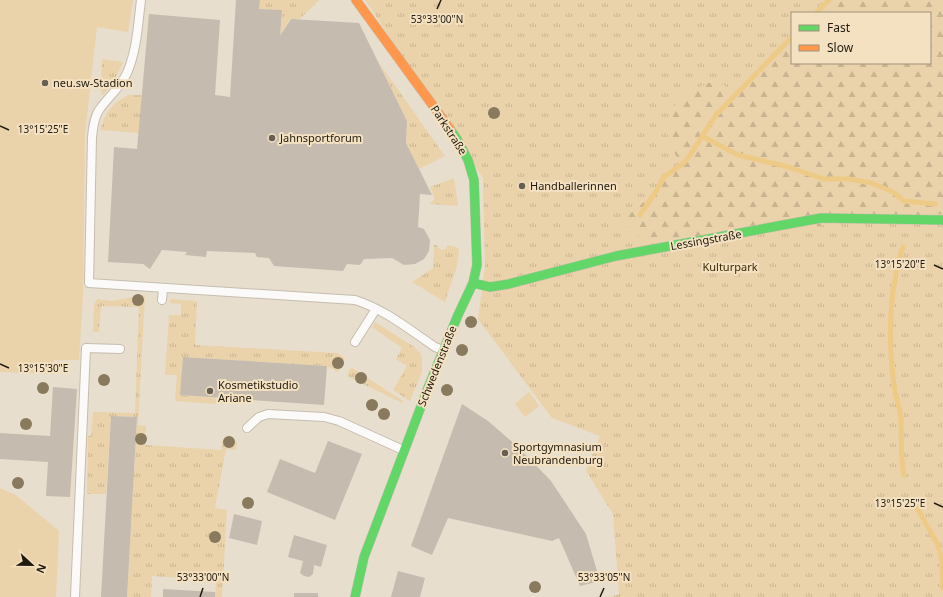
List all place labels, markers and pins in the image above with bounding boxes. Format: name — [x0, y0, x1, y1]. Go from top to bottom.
place label: neu.sw-Stadion — [53, 75, 132, 90]
marker: neu.sw-Stadion — [40, 78, 50, 88]
place label: Jahnsportforum — [279, 130, 362, 145]
marker: Jahnsportforum — [267, 133, 277, 143]
place label: Handballerinnen — [530, 178, 617, 193]
marker: Handballerinnen — [517, 181, 527, 191]
place label: Kosmetikstudio Ariane — [218, 377, 299, 405]
marker: Kosmetikstudio Ariane — [205, 386, 215, 396]
place label: Sportgymnasium Neubrandenburg — [513, 439, 603, 467]
marker: Sportgymnasium Neubrandenburg — [500, 448, 510, 458]

